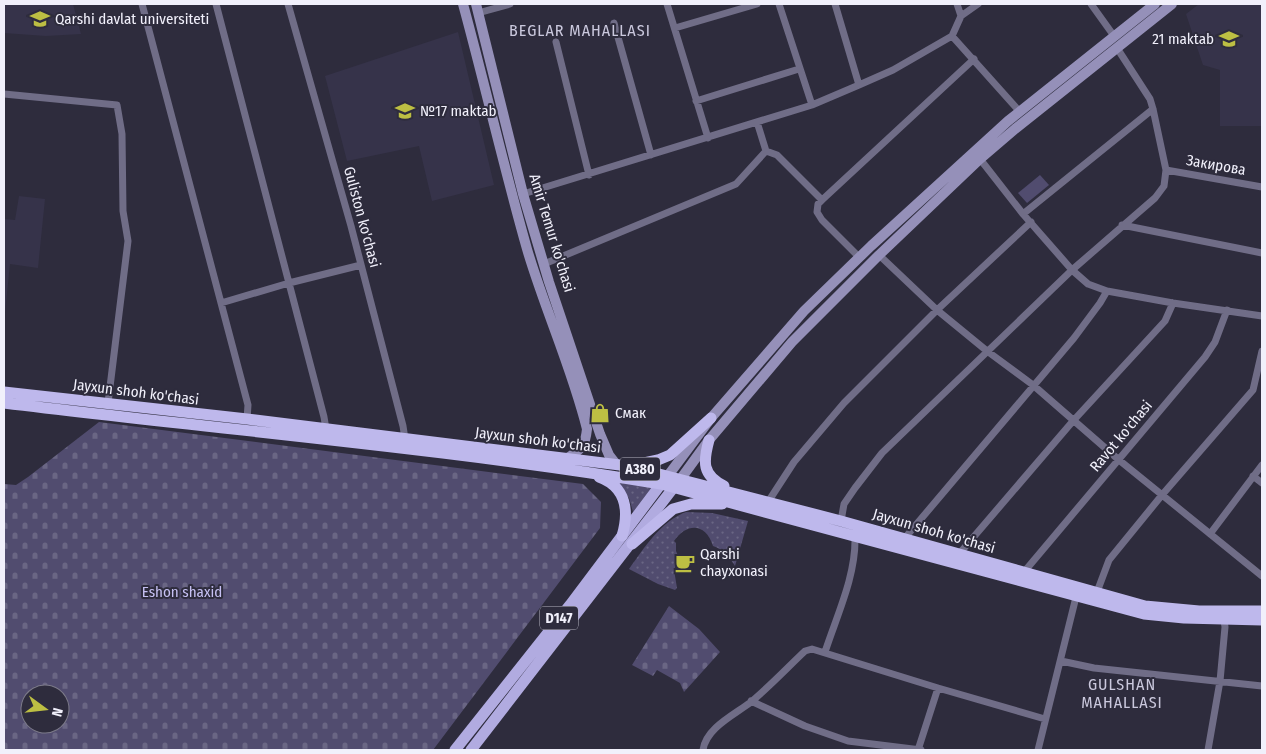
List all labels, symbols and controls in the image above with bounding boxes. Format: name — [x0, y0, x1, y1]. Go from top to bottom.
school or university icon: Qarshi davlat universiteti — [29, 8, 51, 30]
place label: Qarshi davlat universiteti — [55, 10, 209, 28]
district label: BEGLAR MAHALLASI — [509, 21, 651, 40]
school or university icon: 21 maktab — [1218, 28, 1240, 50]
place label: 21 maktab — [1152, 30, 1214, 48]
school or university icon: №17 maktab — [394, 100, 416, 122]
place label: №17 maktab — [420, 102, 497, 120]
street label: Закирова — [1185, 151, 1247, 179]
street label: Guliston ko'chasi — [340, 165, 384, 269]
street label: Amir Temur ko'chasi — [525, 172, 579, 294]
street label: Jayxun shoh ko'chasi — [72, 375, 200, 409]
street label: Ravot ko'chasi — [1086, 397, 1156, 475]
shop icon: Смак — [589, 402, 611, 424]
place label: Смак — [615, 404, 646, 422]
street label: Jayxun shoh ko'chasi — [474, 423, 602, 457]
road number: A380 — [620, 458, 660, 480]
street label: Jayxun shoh ko'chasi — [871, 505, 997, 557]
place label: Qarshi chayxonasi — [700, 545, 768, 580]
cafe icon: Qarshi chayxonasi — [674, 552, 696, 574]
park label: Eshon shaxid — [142, 583, 222, 601]
road number: D147 — [540, 606, 578, 630]
district label: GULSHAN MAHALLASI — [1081, 675, 1163, 712]
north arrow — [20, 684, 70, 734]
text: N — [48, 706, 66, 718]

